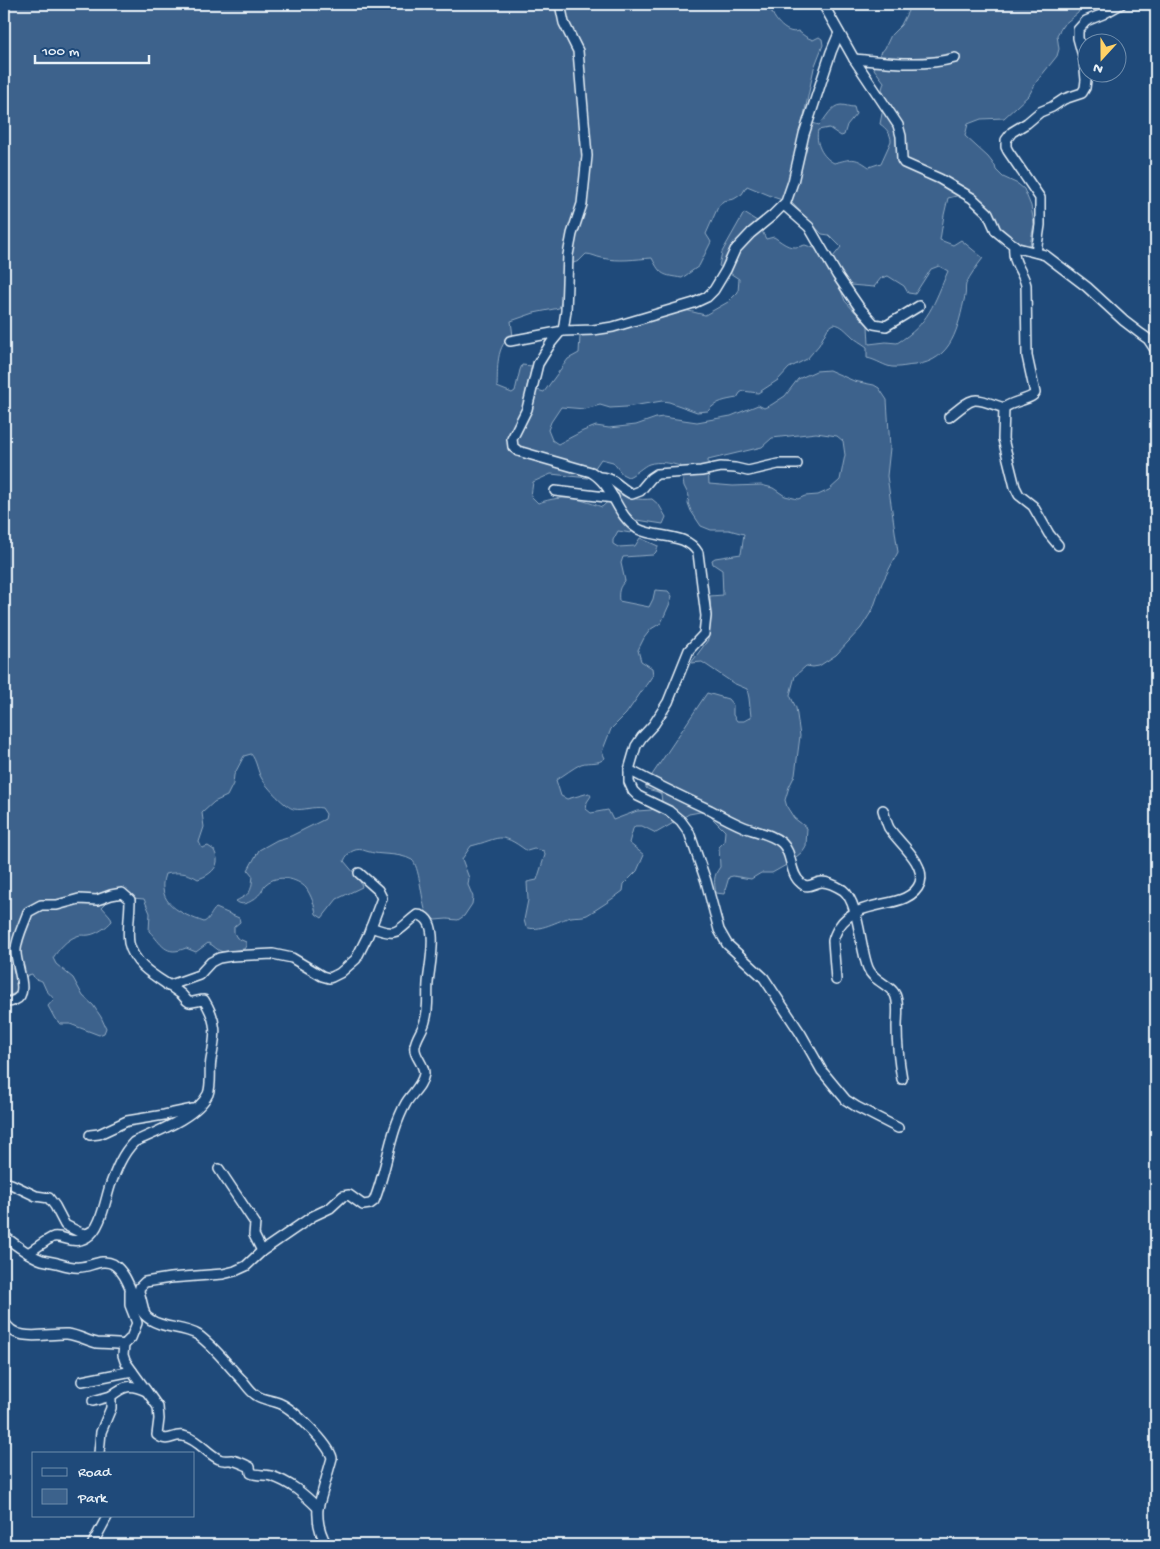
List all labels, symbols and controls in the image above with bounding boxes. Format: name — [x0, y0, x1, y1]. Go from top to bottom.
scale bar — [35, 32, 149, 64]
north arrow — [1078, 32, 1128, 82]
text: 100 m — [41, 43, 80, 61]
text: N — [1091, 58, 1106, 77]
legend — [32, 1452, 195, 1516]
text: Road — [78, 1464, 112, 1482]
text: Park — [77, 1490, 108, 1508]

